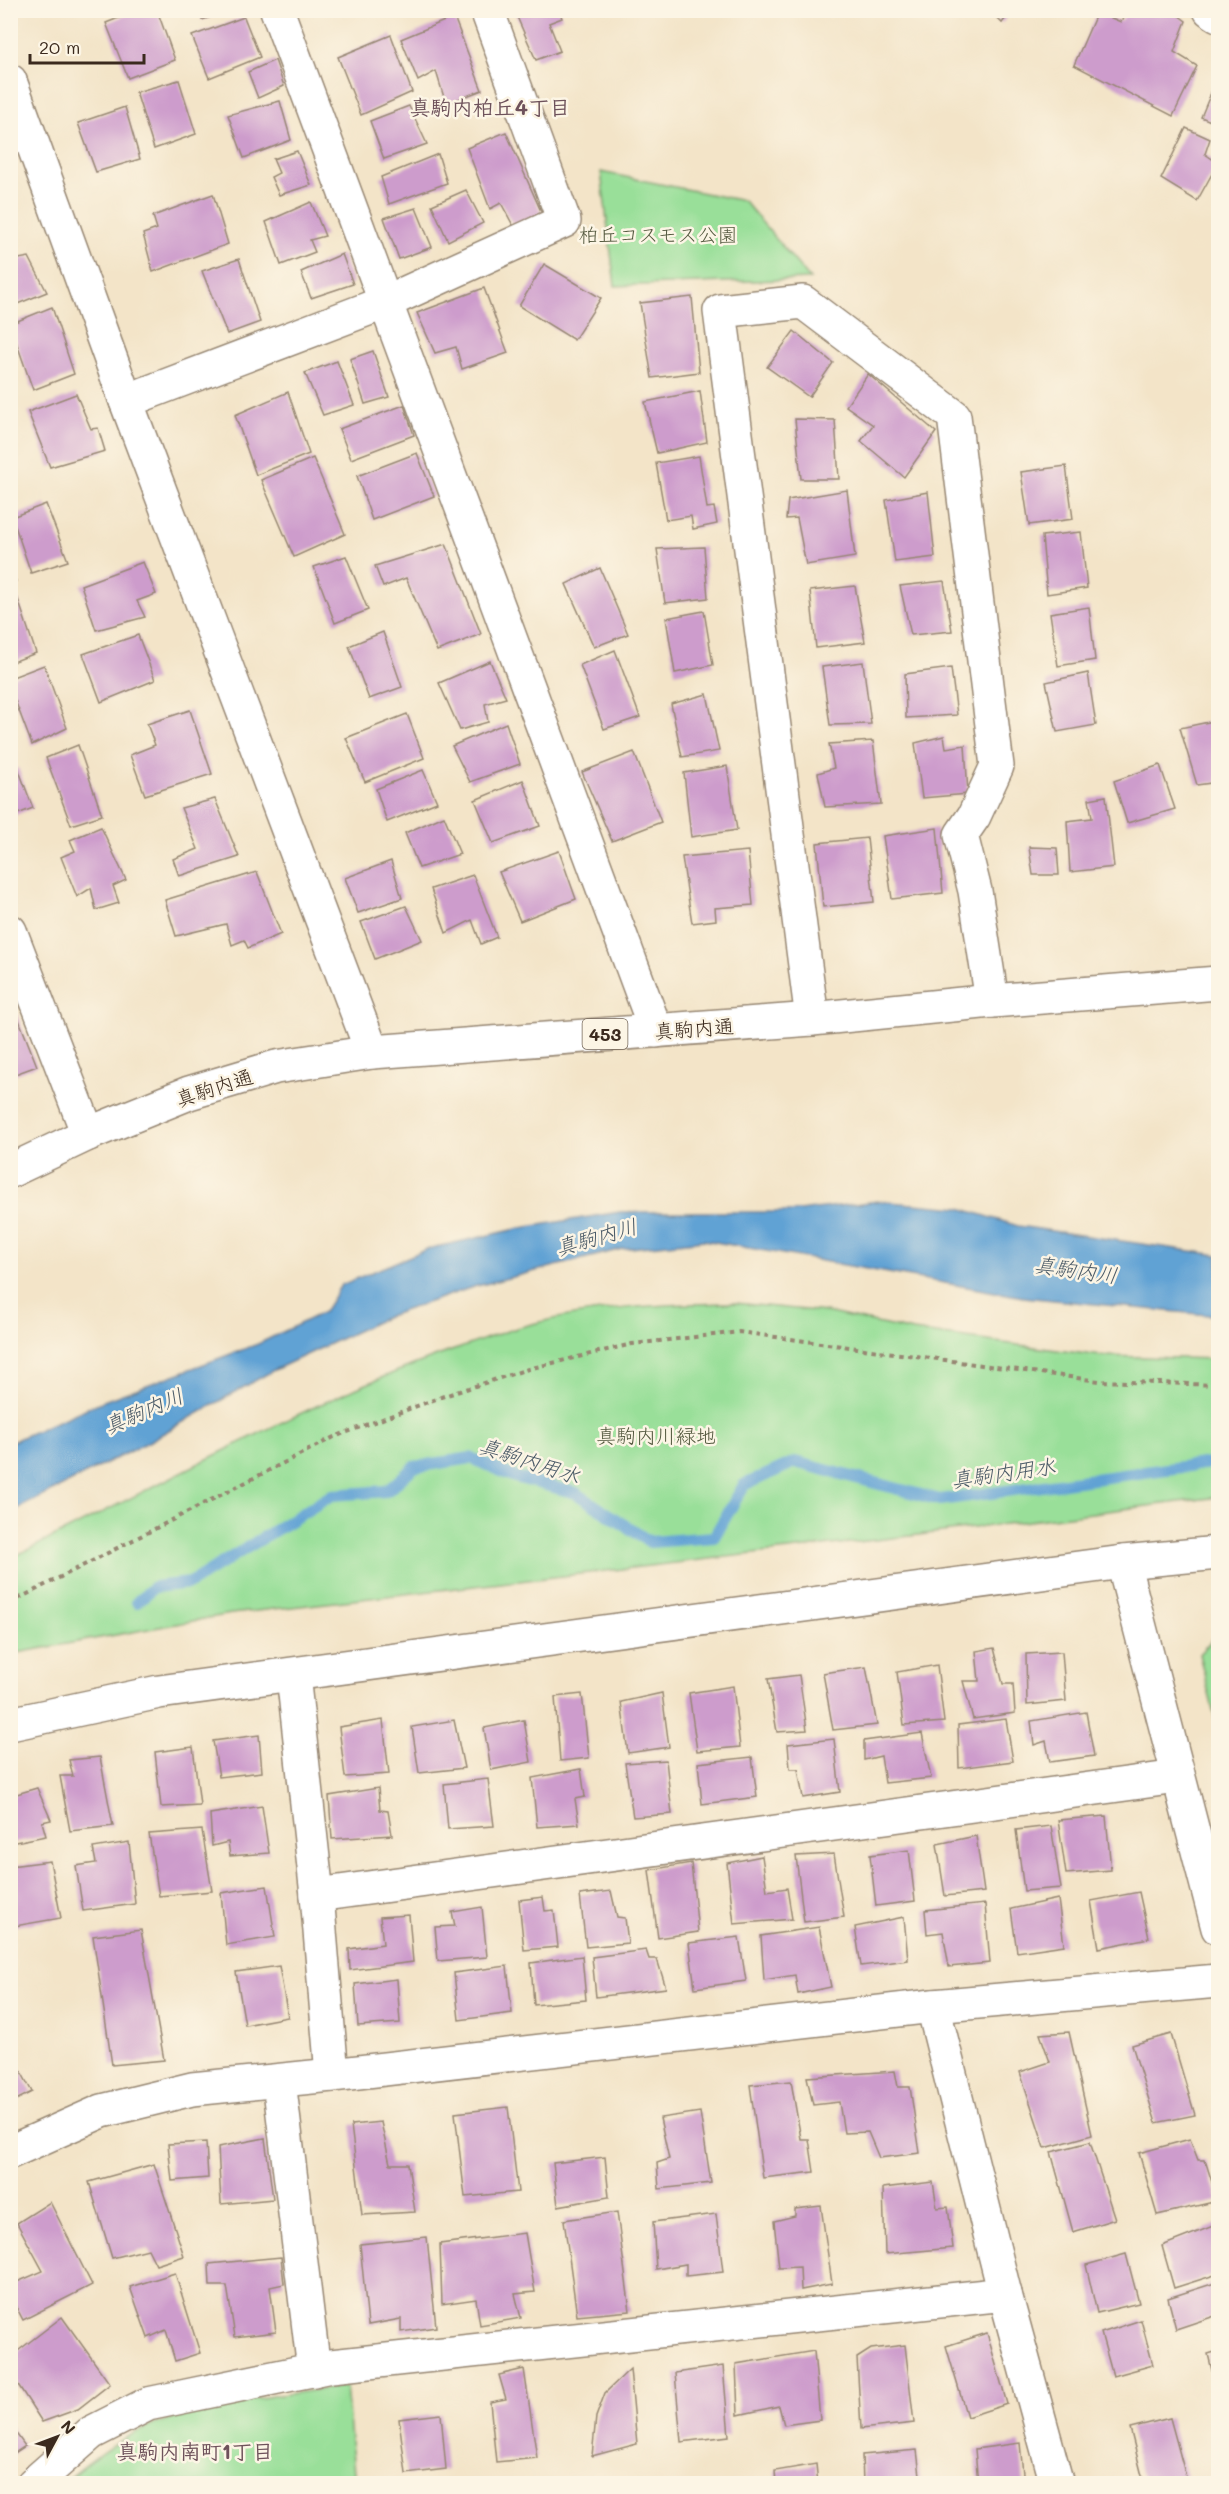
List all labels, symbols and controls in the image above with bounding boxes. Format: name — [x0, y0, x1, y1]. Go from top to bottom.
scale bar — [30, 27, 144, 65]
text: 20 m — [39, 35, 80, 59]
district label: 真駒内柏丘4丁目 — [410, 93, 570, 120]
park label: 柏丘コスモス公園 — [579, 221, 737, 247]
street label: 真駒内通 — [653, 1012, 735, 1044]
road number: 453 — [582, 1019, 628, 1049]
street label: 真駒内通 — [172, 1062, 256, 1112]
water label: 真駒内川 — [552, 1211, 640, 1261]
water label: 真駒内川 — [1033, 1250, 1119, 1288]
water label: 真駒内川 — [99, 1381, 187, 1439]
park label: 真駒内川緑地 — [596, 1422, 716, 1448]
water label: 真駒内用水 — [476, 1431, 584, 1489]
water label: 真駒内用水 — [949, 1451, 1057, 1493]
north arrow — [27, 2407, 87, 2467]
text: N — [57, 2415, 81, 2438]
district label: 真駒内南町1丁目 — [117, 2437, 273, 2464]

